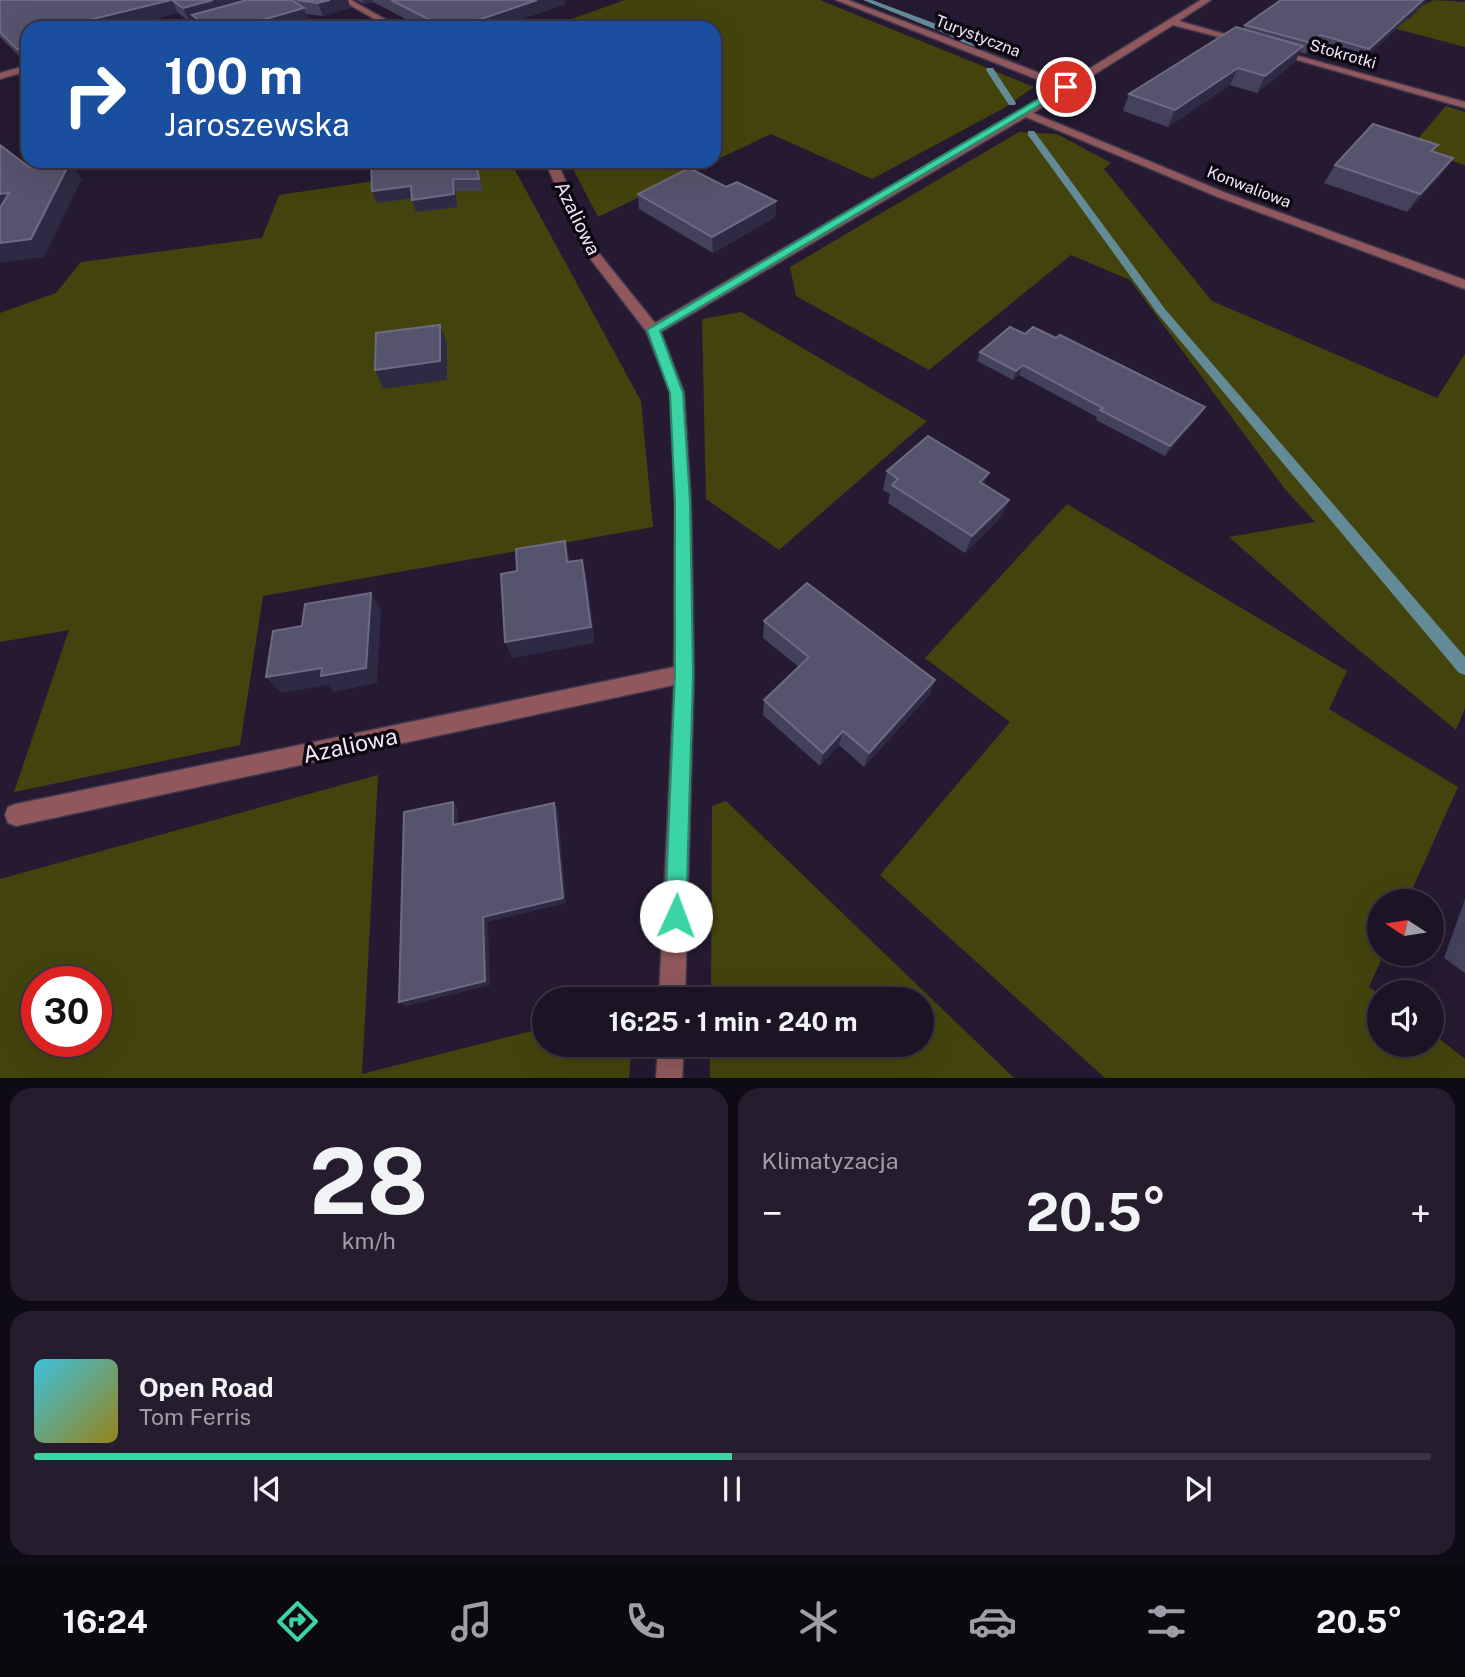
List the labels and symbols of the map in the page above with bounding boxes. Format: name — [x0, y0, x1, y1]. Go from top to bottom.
street label: Turystyczna — [933, 11, 1023, 61]
street label: Stokrotki — [1307, 35, 1379, 73]
pin — [1036, 57, 1096, 117]
street label: Konwaliowa — [1204, 162, 1294, 212]
street label: Azaliowa — [551, 178, 605, 258]
street label: Azaliowa — [300, 722, 400, 768]
position arrow — [639, 879, 713, 953]
north arrow — [1367, 889, 1444, 966]
speed limit sign: 30 — [21, 966, 112, 1057]

